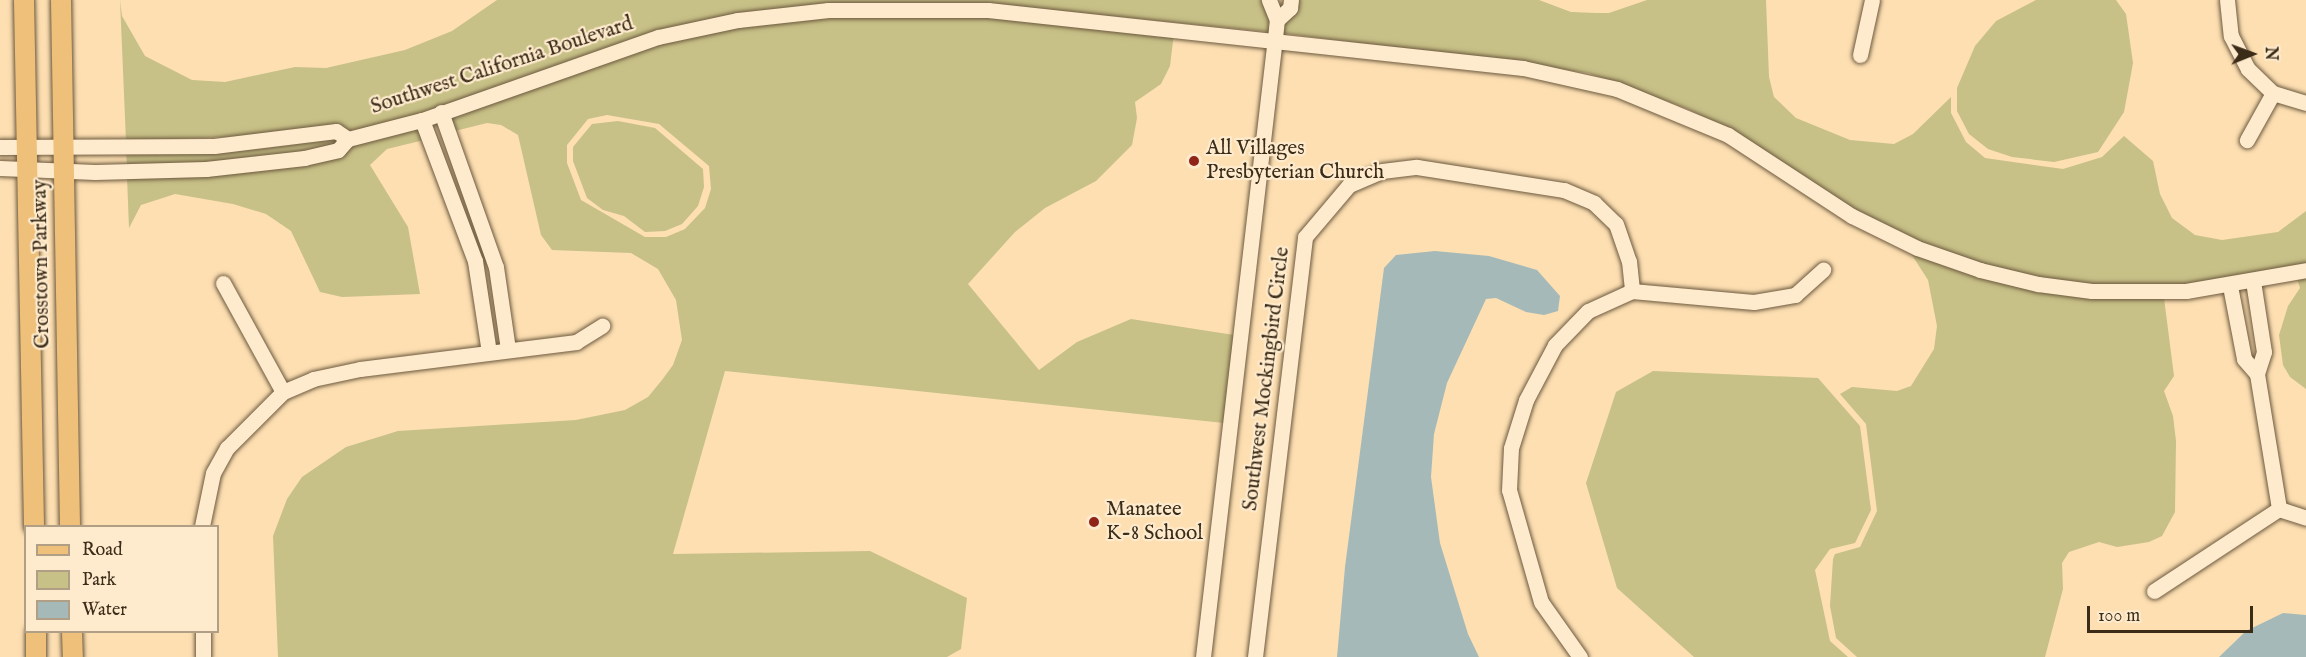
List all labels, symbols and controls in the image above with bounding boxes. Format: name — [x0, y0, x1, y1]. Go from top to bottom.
street label: Southwest California Boulevard — [368, 12, 636, 120]
north arrow — [2222, 24, 2282, 84]
text: N — [2260, 47, 2280, 61]
place label: All Villages Presbyterian Church — [1206, 136, 1384, 186]
marker: All Villages Presbyterian Church — [1187, 154, 1201, 168]
street label: Crosstown Parkway — [28, 179, 56, 349]
street label: Southwest Mockingbird Circle — [1238, 246, 1296, 512]
place label: Manatee K-8 School — [1106, 497, 1203, 547]
marker: Manatee K-8 School — [1087, 515, 1101, 529]
legend — [24, 525, 219, 633]
text: Road — [82, 539, 123, 562]
text: Park — [82, 569, 116, 592]
scale bar — [2090, 594, 2256, 632]
text: Water — [82, 599, 127, 622]
text: 100 m — [2098, 605, 2140, 628]

